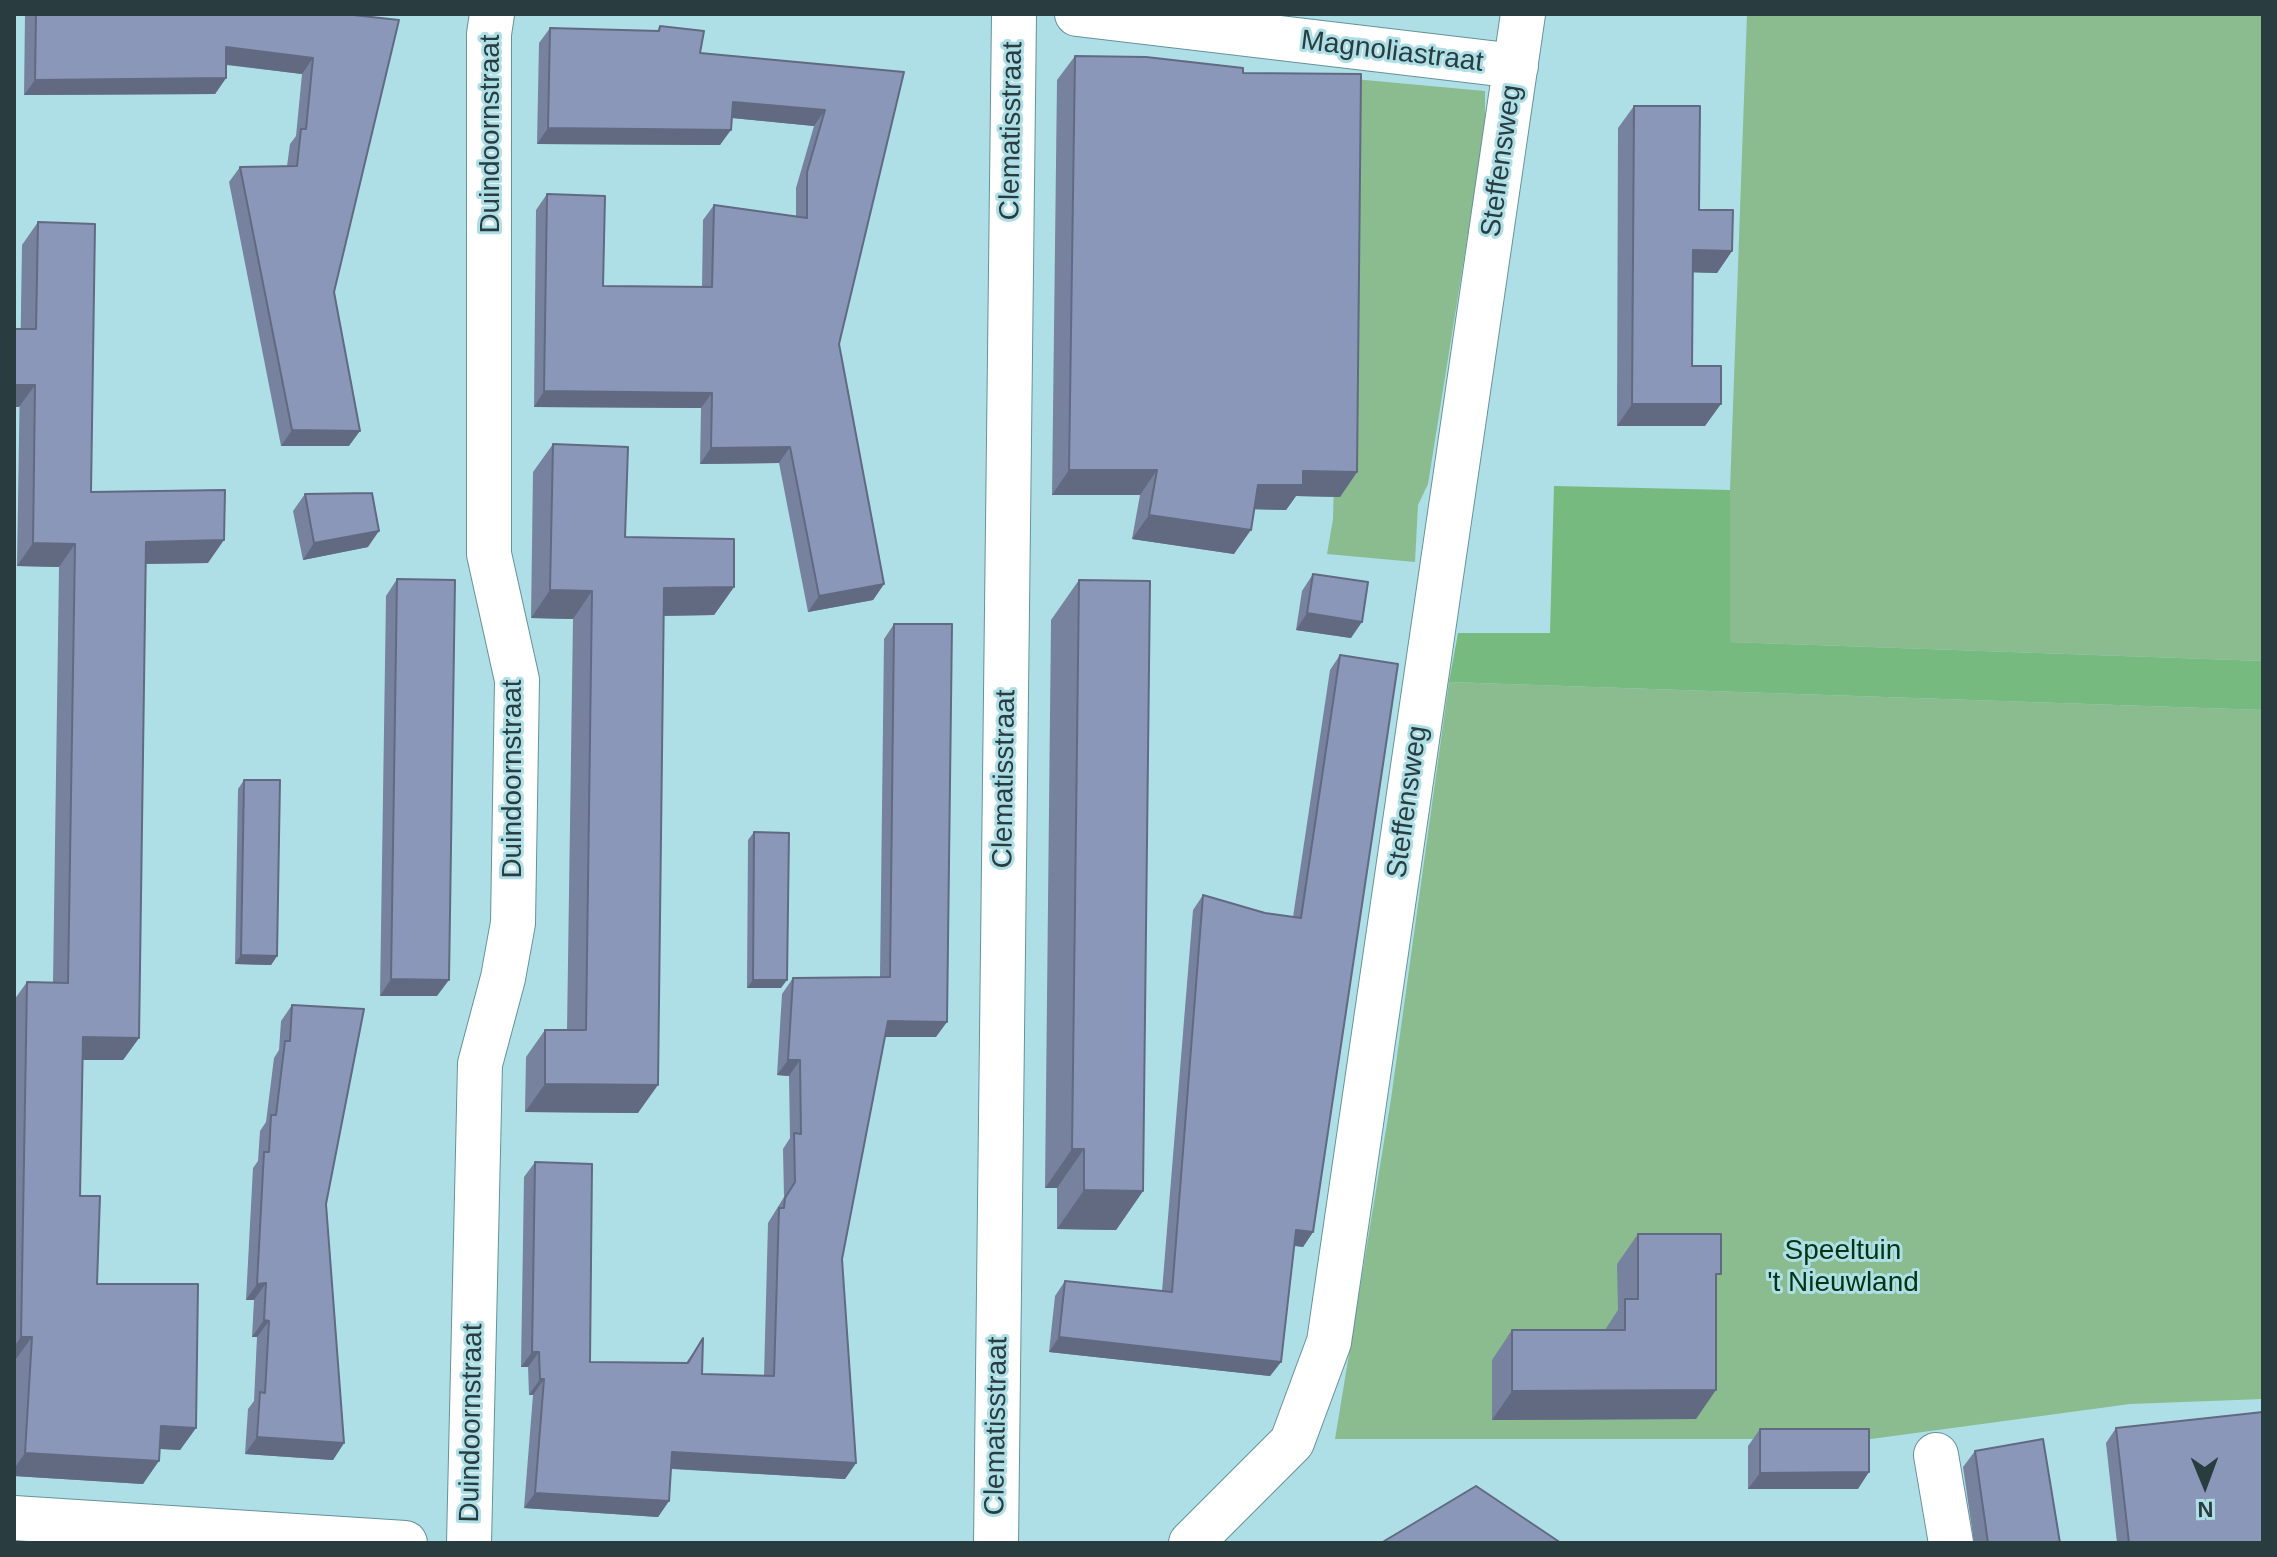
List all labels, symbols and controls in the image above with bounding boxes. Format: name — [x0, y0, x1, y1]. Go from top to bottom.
street label: Magnoliastraat — [1299, 24, 1485, 80]
street label: Duindoornstraat — [474, 34, 508, 234]
street label: Clematisstraat — [994, 41, 1030, 221]
street label: Steffensweg — [1475, 83, 1529, 239]
street label: Duindoornstraat — [496, 679, 530, 879]
street label: Clematisstraat — [987, 689, 1023, 869]
street label: Steffensweg — [1381, 724, 1435, 880]
park label: Speeltuin 't Nieuwland — [1767, 1234, 1919, 1300]
street label: Duindoornstraat — [453, 1323, 491, 1523]
street label: Clematisstraat — [979, 1336, 1015, 1516]
north arrow — [2165, 1445, 2245, 1525]
text: N — [2197, 1497, 2214, 1522]

